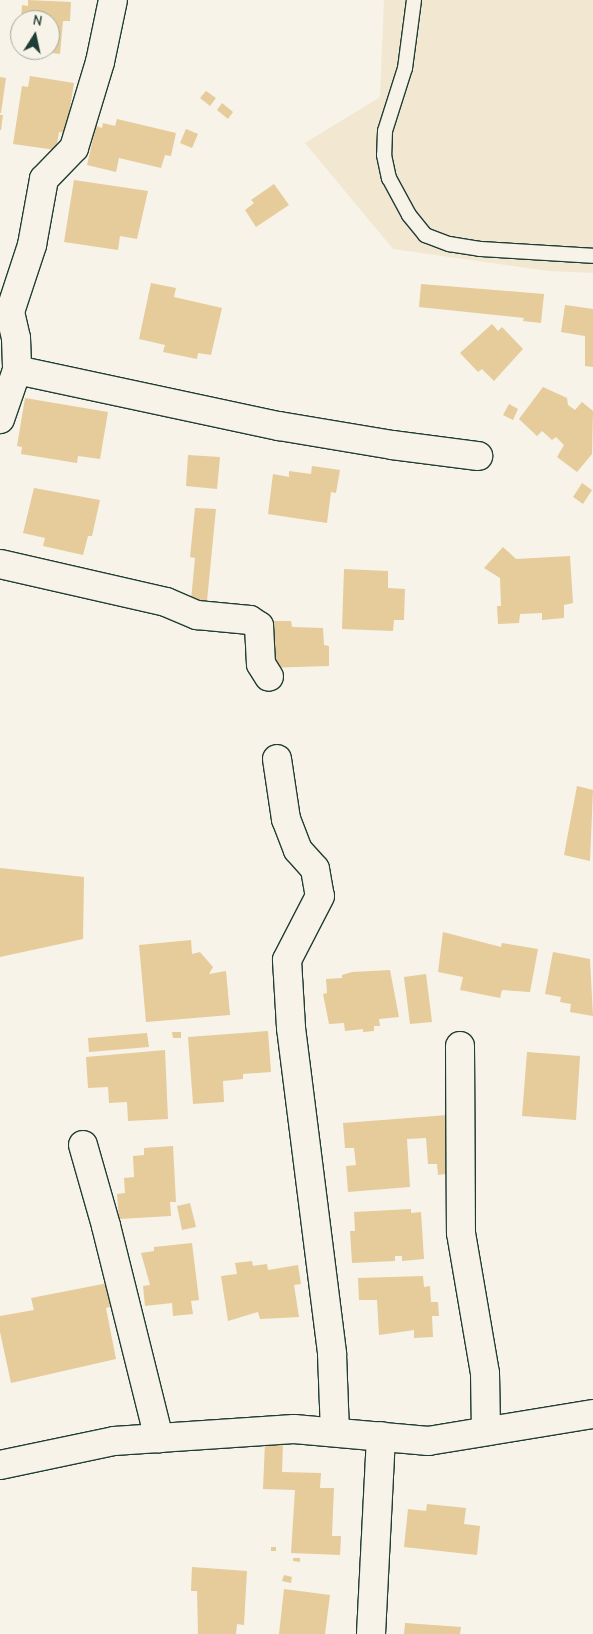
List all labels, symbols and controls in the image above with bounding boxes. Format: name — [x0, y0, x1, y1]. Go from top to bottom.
north arrow — [10, 10, 60, 60]
text: N — [32, 12, 43, 30]

